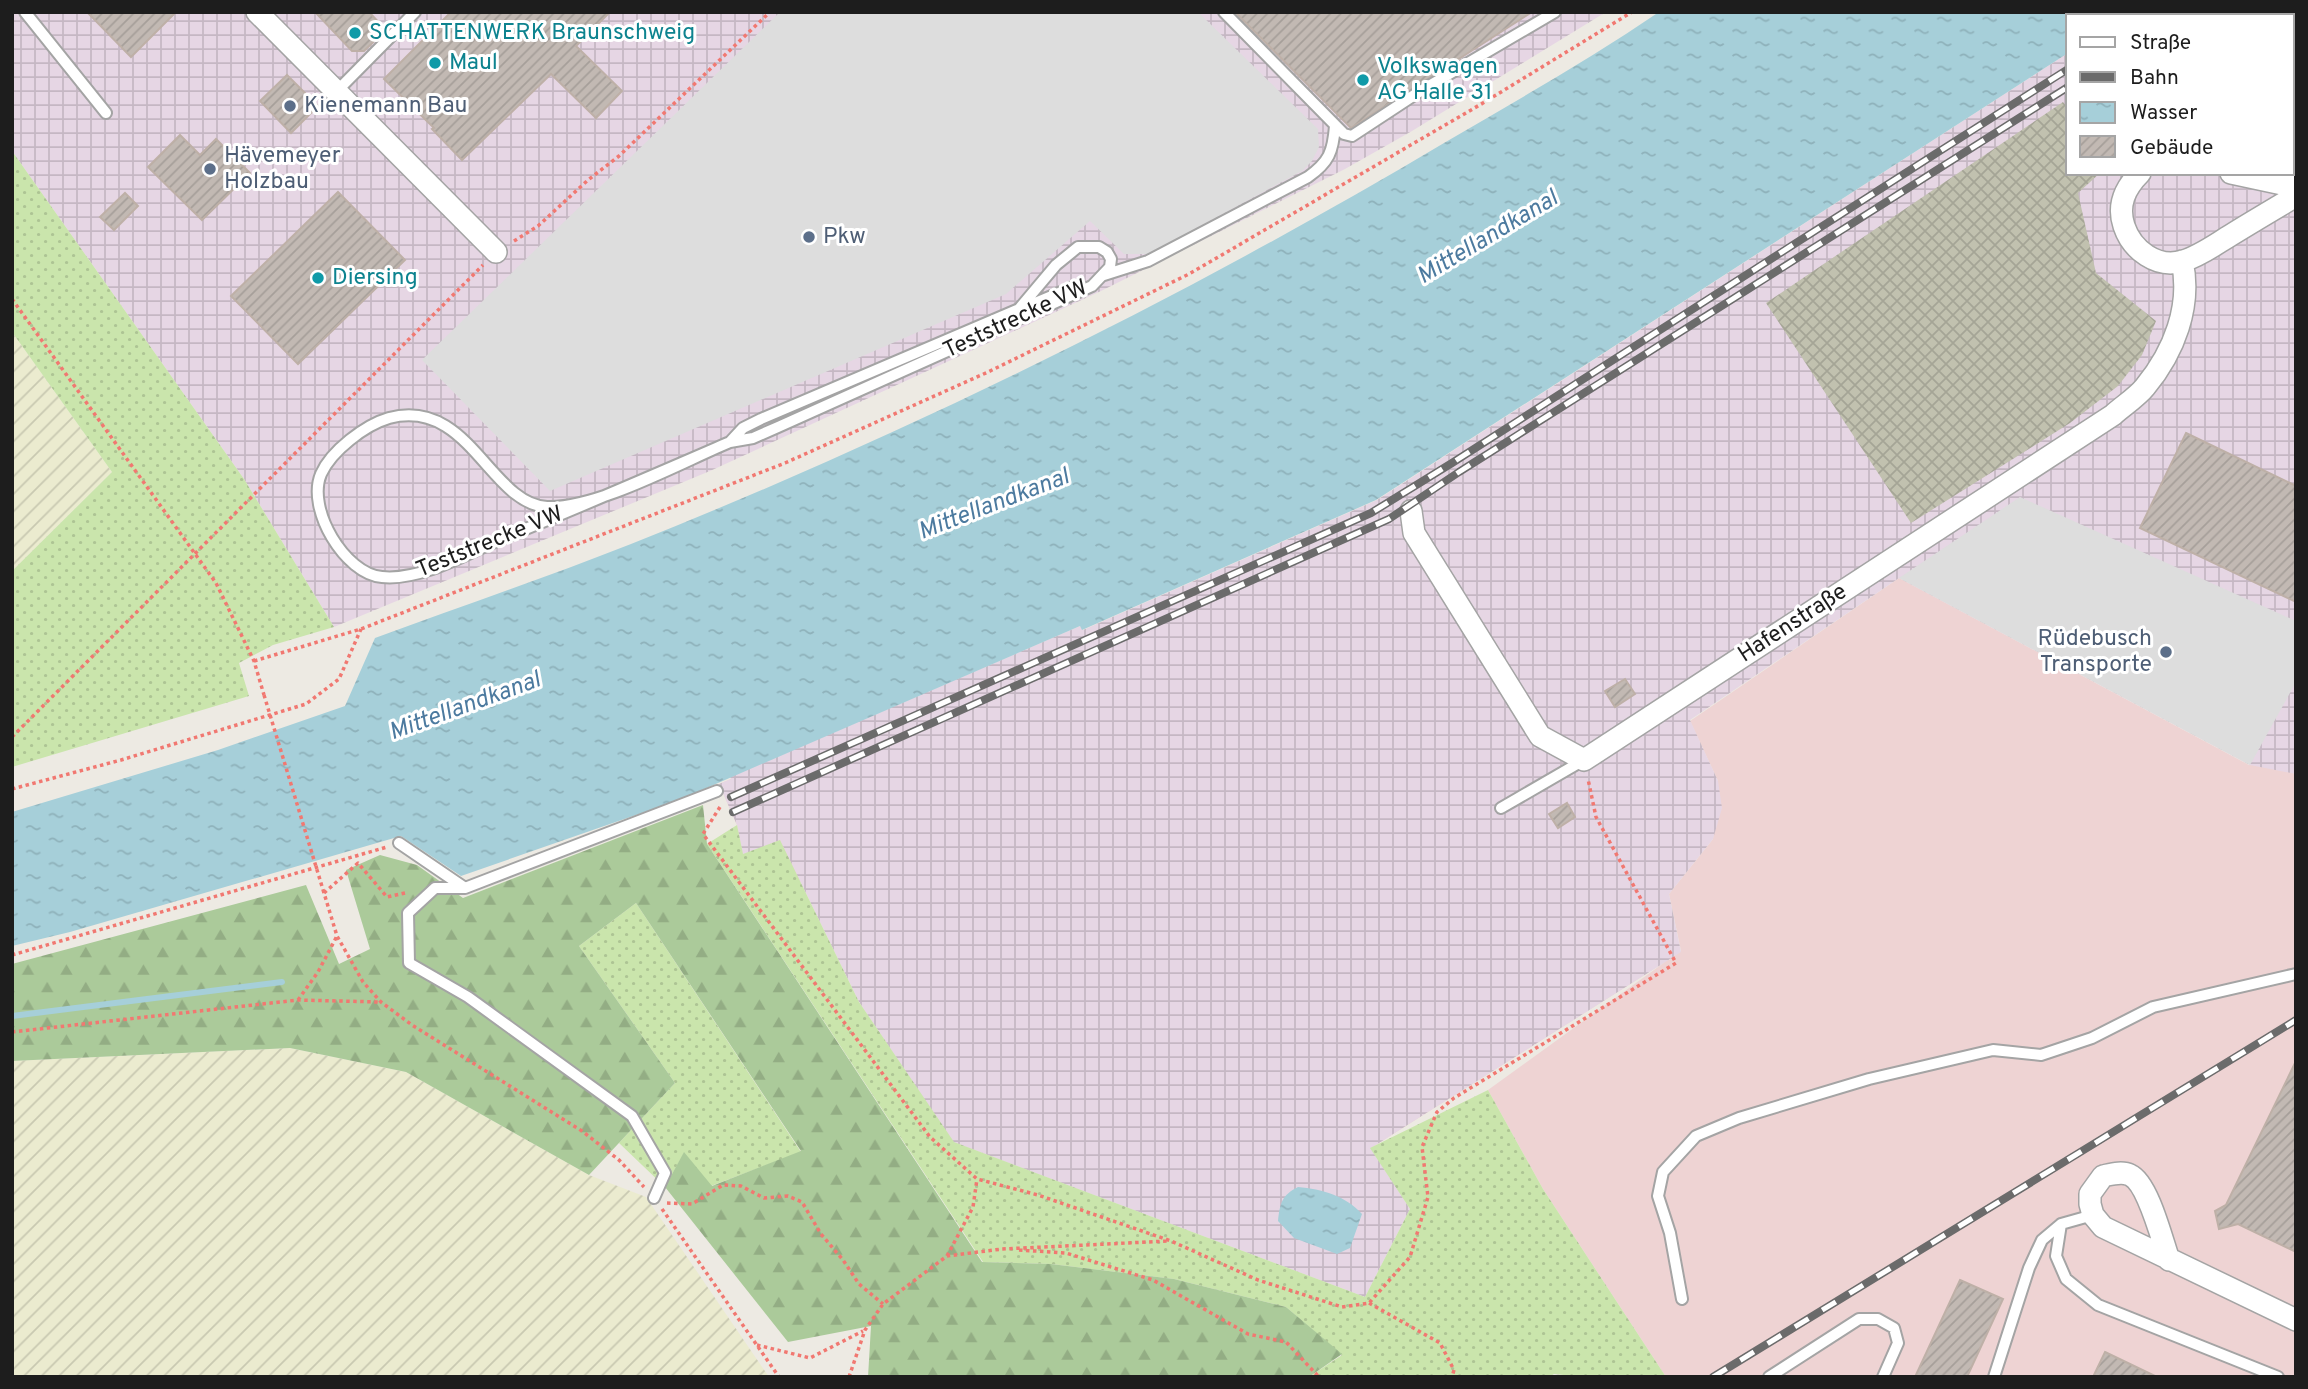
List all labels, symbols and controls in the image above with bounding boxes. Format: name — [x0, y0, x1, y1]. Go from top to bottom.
legend — [2066, 14, 2294, 175]
place label: SCHATTENWERK Braunschweig — [369, 19, 695, 48]
marker: SCHATTENWERK Braunschweig — [347, 25, 363, 41]
text: Straße — [2130, 30, 2191, 57]
place label: Maul — [449, 49, 498, 78]
place label: Volkswagen AG Halle 31 — [1377, 53, 1498, 108]
marker: Maul — [427, 55, 443, 71]
text: Bahn — [2130, 65, 2179, 92]
marker: Volkswagen AG Halle 31 — [1355, 72, 1371, 88]
place label: Kienemann Bau — [304, 92, 467, 121]
marker: Kienemann Bau — [282, 98, 298, 114]
text: Wasser — [2130, 100, 2197, 127]
text: Gebäude — [2130, 135, 2213, 162]
place label: Hävemeyer Holzbau — [224, 142, 341, 197]
marker: Hävemeyer Holzbau — [202, 161, 218, 177]
water label: Mittellandkanal — [1412, 183, 1566, 292]
place label: Pkw — [823, 223, 866, 252]
marker: Pkw — [801, 229, 817, 245]
place label: Diersing — [332, 264, 418, 293]
marker: Diersing — [310, 270, 326, 286]
street label: Teststrecke VW — [939, 274, 1093, 366]
water label: Mittellandkanal — [914, 462, 1075, 548]
street label: Teststrecke VW — [412, 500, 568, 586]
street label: Hafenstraße — [1733, 578, 1853, 670]
place label: Rüdebusch Transporte — [2038, 625, 2152, 680]
marker: Rüdebusch Transporte — [2158, 644, 2174, 660]
water label: Mittellandkanal — [385, 665, 547, 748]

